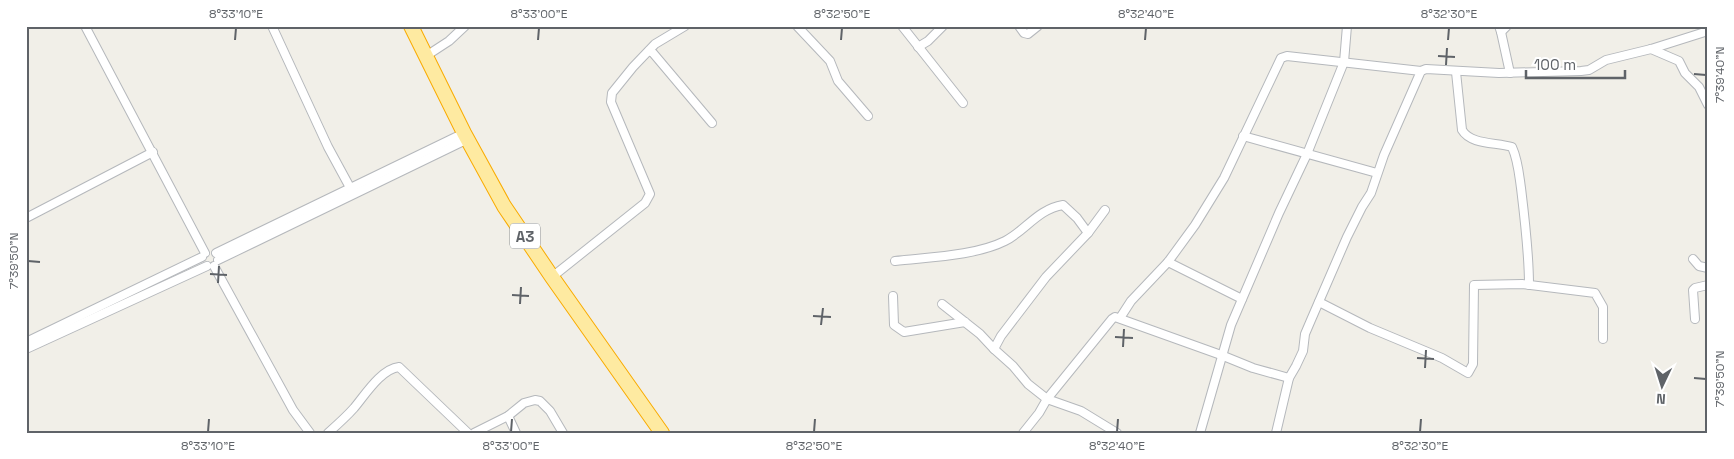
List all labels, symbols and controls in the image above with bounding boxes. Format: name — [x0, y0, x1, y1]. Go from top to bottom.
text: 8°33'10"E — [209, 6, 263, 22]
text: 8°33'00"E — [511, 6, 568, 22]
text: 8°32'50"E — [814, 6, 870, 22]
text: 8°32'40"E — [1118, 6, 1174, 22]
text: 8°32'30"E — [1421, 6, 1477, 22]
text: 7°39'40"N — [1712, 47, 1728, 103]
scale bar — [1526, 48, 1625, 80]
text: 100 m — [1534, 55, 1576, 74]
road number: A3 — [510, 224, 540, 248]
text: 7°39'50"N — [6, 233, 22, 289]
text: 7°39'50"N — [1712, 351, 1728, 407]
north arrow — [1636, 362, 1686, 412]
text: N — [1656, 390, 1666, 408]
text: 8°33'10"E — [181, 438, 235, 454]
text: 8°33'00"E — [483, 438, 540, 454]
text: 8°32'50"E — [786, 438, 842, 454]
text: 8°32'40"E — [1089, 438, 1145, 454]
text: 8°32'30"E — [1392, 438, 1448, 454]

